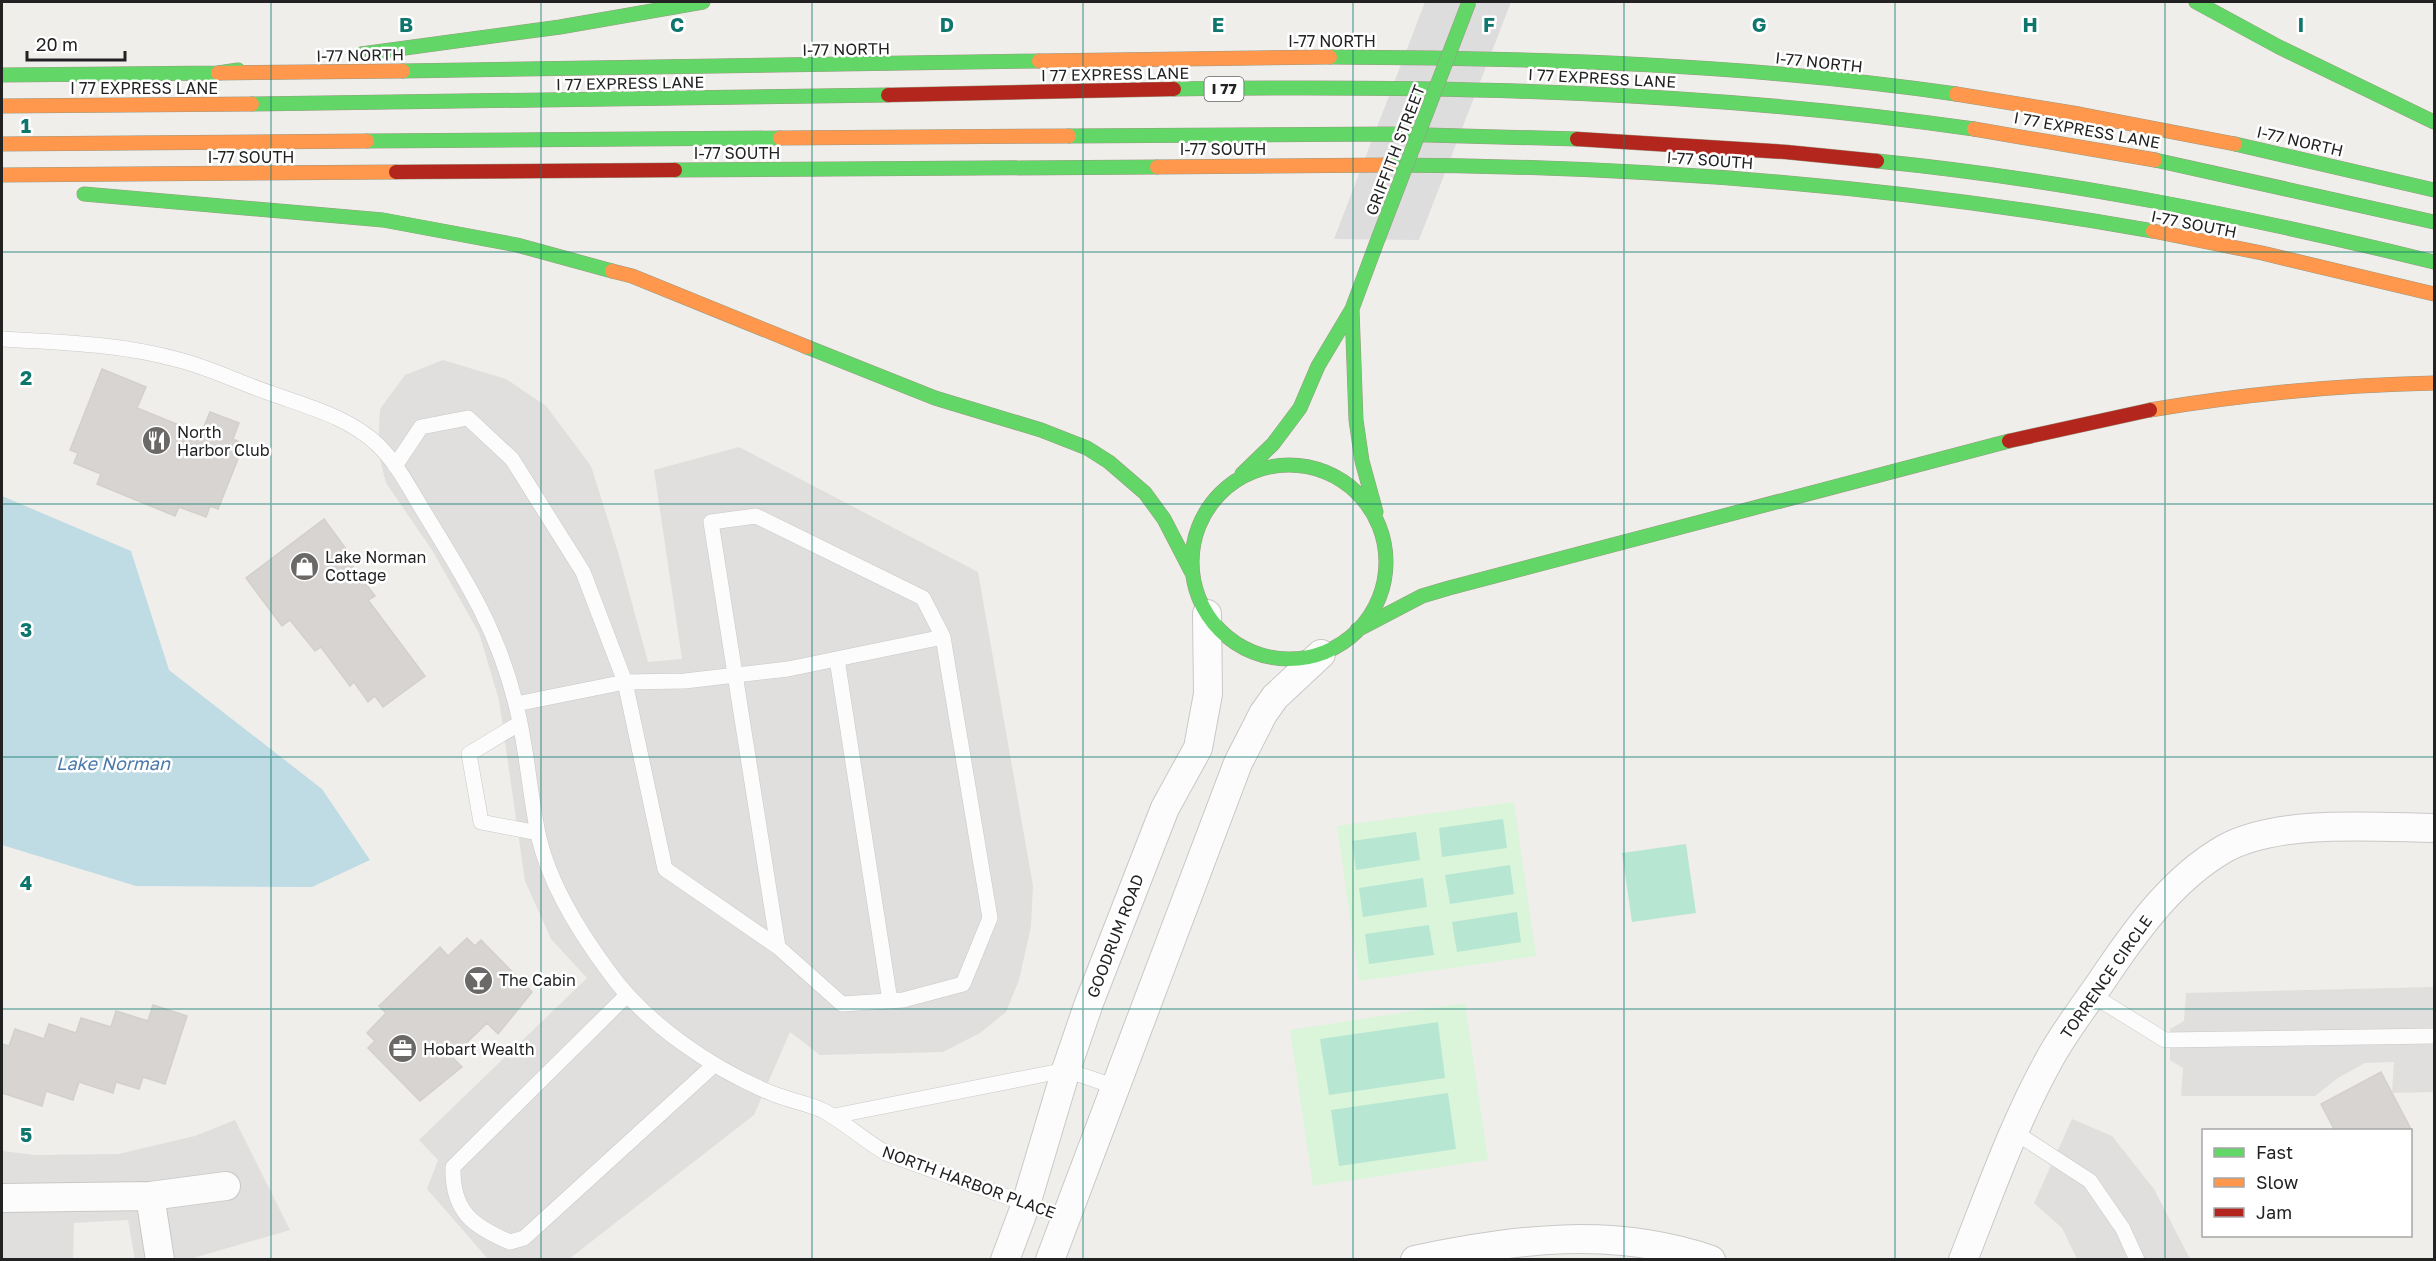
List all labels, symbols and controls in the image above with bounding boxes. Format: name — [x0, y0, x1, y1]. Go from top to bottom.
text: B — [399, 12, 413, 36]
text: C — [670, 12, 684, 36]
text: D — [940, 12, 954, 36]
text: E — [1212, 12, 1224, 36]
text: F — [1483, 12, 1495, 36]
text: G — [1752, 12, 1766, 36]
text: H — [2022, 12, 2038, 36]
text: I — [2298, 12, 2304, 36]
scale bar — [27, 24, 124, 62]
street label: I-77 NORTH — [1288, 31, 1376, 51]
text: 20 m — [36, 33, 78, 55]
street label: I-77 NORTH — [802, 38, 890, 60]
street label: I-77 NORTH — [316, 44, 404, 66]
street label: I-77 NORTH — [1774, 47, 1864, 77]
street label: I 77 EXPRESS LANE — [1041, 63, 1189, 85]
street label: I 77 EXPRESS LANE — [1528, 64, 1676, 92]
street label: I 77 EXPRESS LANE — [556, 72, 704, 94]
road number: I 77 — [1204, 77, 1244, 101]
street label: I 77 EXPRESS LANE — [70, 78, 218, 98]
street label: GRIFFITH STREET — [1361, 82, 1429, 218]
street label: I 77 EXPRESS LANE — [2012, 107, 2162, 153]
text: 1 — [21, 113, 31, 137]
street label: I-77 NORTH — [2255, 121, 2345, 161]
street label: I-77 SOUTH — [1180, 139, 1266, 159]
street label: I-77 SOUTH — [694, 143, 780, 163]
street label: I-77 SOUTH — [208, 147, 294, 167]
street label: I-77 SOUTH — [1666, 147, 1754, 173]
street label: I-77 SOUTH — [2149, 206, 2239, 242]
text: 2 — [20, 365, 32, 389]
place label: North Harbor Club — [177, 422, 270, 460]
restaurant icon: North Harbor Club — [140, 425, 172, 457]
place label: Lake Norman Cottage — [325, 547, 426, 585]
shop icon: Lake Norman Cottage — [288, 550, 320, 582]
text: 3 — [20, 617, 32, 641]
water label: Lake Norman — [56, 752, 171, 774]
text: 4 — [20, 870, 32, 894]
street label: GOODRUM ROAD — [1082, 871, 1148, 1001]
street label: TORRENCE CIRCLE — [2056, 911, 2156, 1043]
bar icon: The Cabin — [462, 964, 494, 996]
place label: The Cabin — [499, 970, 576, 990]
office icon: Hobart Wealth — [386, 1033, 418, 1065]
place label: Hobart Wealth — [423, 1039, 535, 1059]
text: 5 — [20, 1122, 32, 1146]
legend — [2202, 1129, 2412, 1237]
street label: NORTH HARBOR PLACE — [880, 1141, 1058, 1223]
text: Fast — [2256, 1141, 2293, 1163]
text: Slow — [2256, 1171, 2299, 1193]
text: Jam — [2256, 1201, 2292, 1223]

